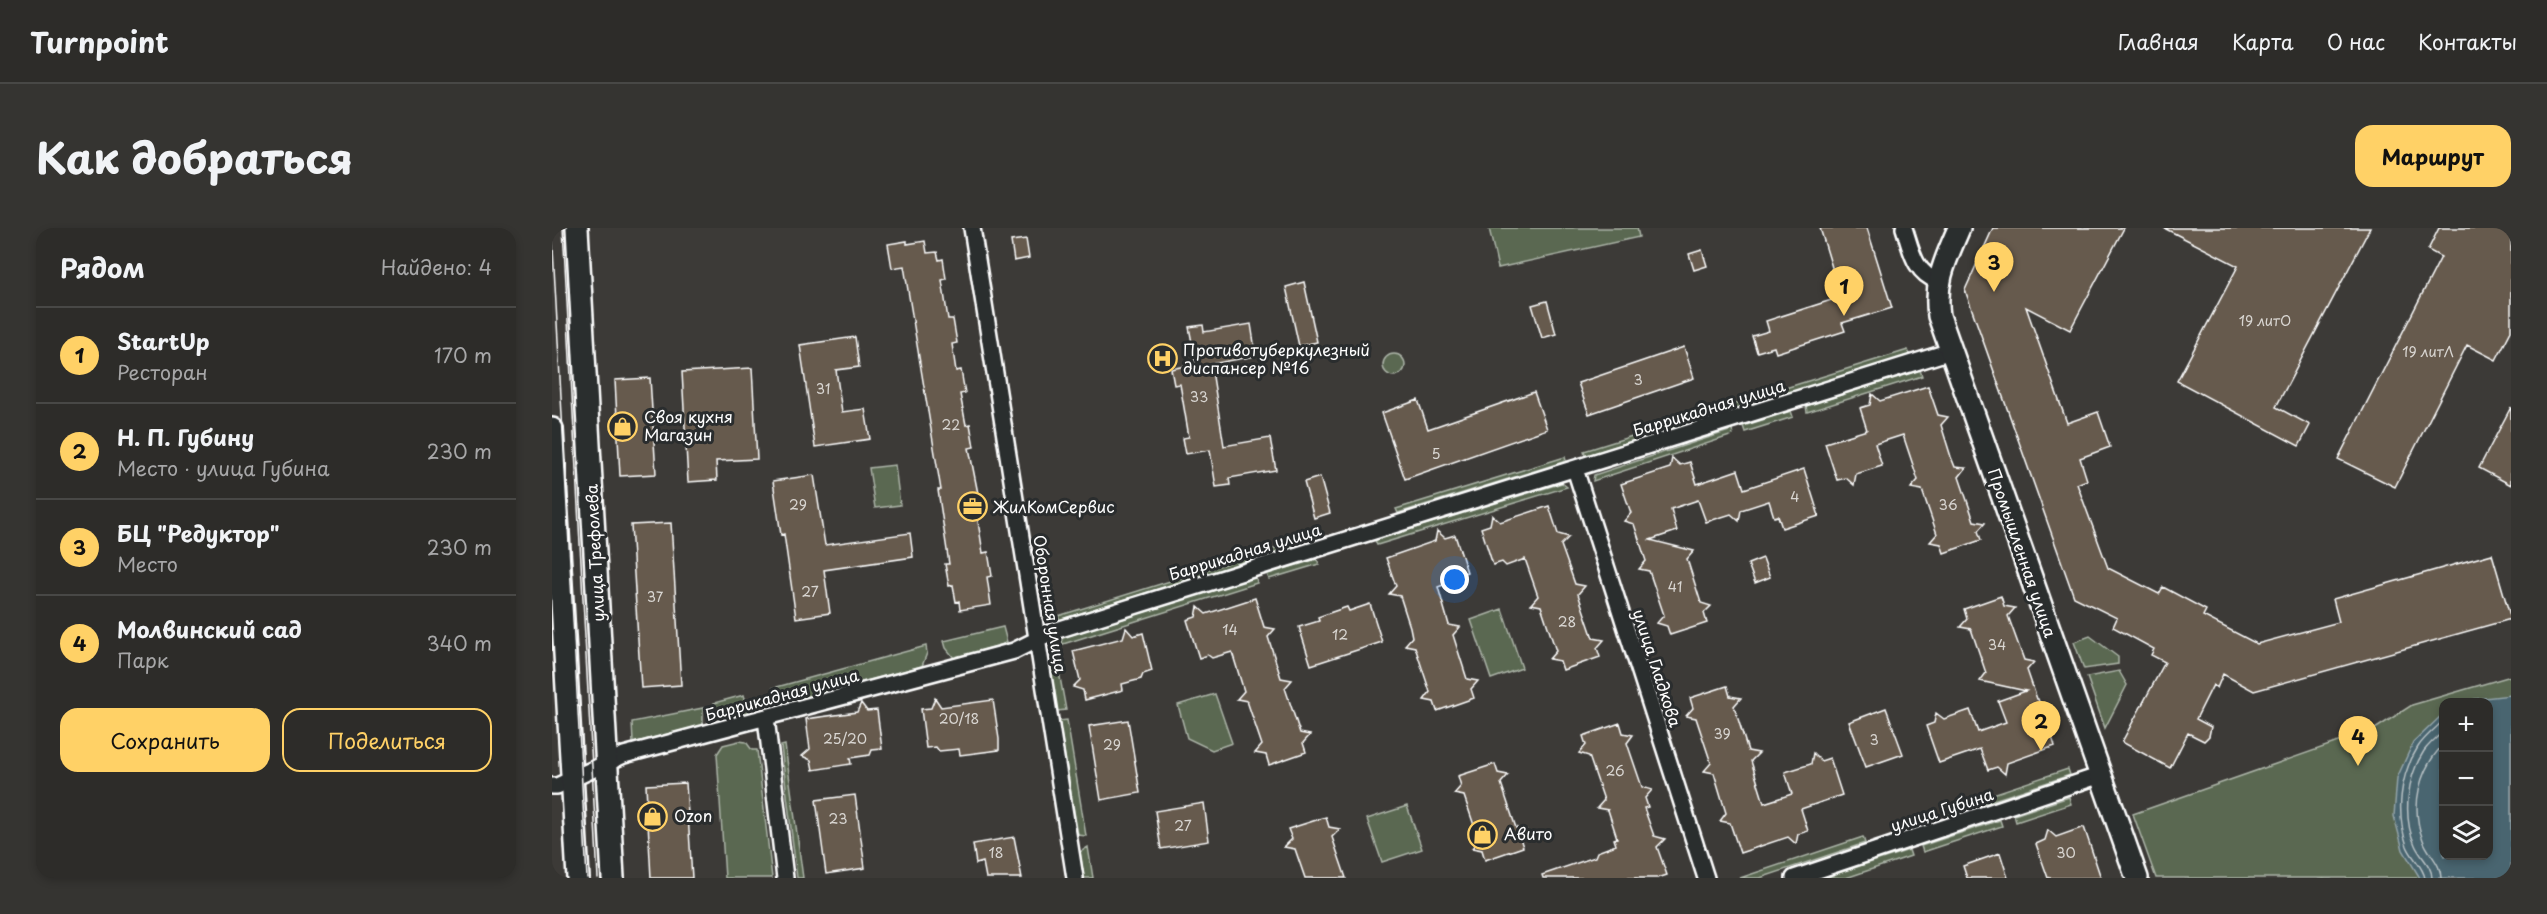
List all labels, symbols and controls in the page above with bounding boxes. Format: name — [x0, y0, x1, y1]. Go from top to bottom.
text: Turnpoint — [30, 20, 169, 63]
text: Главная — [2118, 25, 2199, 57]
text: Карта — [2232, 25, 2294, 57]
text: О нас — [2327, 25, 2385, 57]
text: Контакты — [2418, 25, 2517, 57]
text: Как добраться — [36, 125, 353, 188]
button: Маршрут — [2355, 125, 2511, 187]
pin: 3 — [1974, 242, 2014, 292]
text: Рядом — [60, 248, 145, 287]
text: Найдено: 4 — [381, 252, 492, 282]
pin: 1 — [1824, 266, 1864, 316]
house number: 19 литО — [2239, 310, 2291, 331]
text: StartUp — [117, 324, 210, 357]
place label: Противотуберкулезный диспансер №16 — [1183, 337, 1370, 379]
text: 1 — [75, 340, 84, 370]
text: 170 m — [434, 340, 492, 370]
house number: 19 литЛ — [2402, 341, 2454, 362]
hospital icon: Противотуберкулезный диспансер №16 — [1146, 343, 1178, 375]
text: Ресторан — [117, 357, 208, 387]
house number: 3 — [1633, 369, 1643, 390]
street label: Баррикадная улица — [1630, 372, 1788, 442]
house number: 31 — [816, 378, 830, 399]
house number: 33 — [1190, 386, 1208, 407]
place label: Своя кухня Магазин — [644, 404, 733, 446]
shop icon: Своя кухня Магазин — [607, 410, 639, 442]
house number: 22 — [942, 414, 960, 435]
text: Н. П. Губину — [117, 420, 254, 453]
text: 2 — [72, 436, 87, 466]
text: 230 m — [427, 436, 492, 466]
house number: 5 — [1431, 443, 1441, 464]
text: Место · улица Губина — [117, 453, 330, 483]
street label: Промышленная улица — [1983, 465, 2063, 641]
street label: улица Трефолева — [578, 484, 610, 623]
house number: 4 — [1790, 486, 1800, 507]
office icon: ЖилКомСервис — [956, 491, 988, 523]
house number: 29 — [789, 494, 807, 515]
place label: ЖилКомСервис — [992, 494, 1115, 518]
house number: 36 — [1938, 494, 1958, 515]
text: БЦ "Редуктор" — [117, 516, 280, 549]
street label: Баррикадная улица — [1166, 516, 1324, 586]
text: 3 — [73, 532, 86, 562]
text: 230 m — [427, 532, 492, 562]
street label: Оборонная улица — [1028, 533, 1074, 675]
text: Место — [117, 549, 178, 579]
your location — [1440, 565, 1469, 594]
house number: 41 — [1668, 576, 1682, 597]
house number: 27 — [801, 581, 819, 602]
house number: 37 — [647, 586, 664, 607]
street label: улица Гладкова — [1628, 606, 1688, 730]
house number: 28 — [1558, 611, 1576, 632]
text: Молвинский сад — [117, 612, 302, 645]
house number: 14 — [1222, 619, 1238, 640]
house number: 12 — [1332, 624, 1348, 645]
text: 4 — [73, 628, 86, 658]
text: 340 m — [427, 628, 492, 658]
house number: 34 — [1988, 634, 2006, 655]
text: Парк — [117, 645, 169, 675]
street label: Баррикадная улица — [702, 662, 861, 726]
map controls — [2439, 698, 2493, 860]
button: + — [2439, 698, 2493, 752]
pin: 2 — [2022, 702, 2060, 751]
button: Сохранить — [60, 708, 270, 772]
button: Поделиться — [282, 708, 492, 772]
house number: 20/18 — [939, 708, 979, 729]
pin: 4 — [2338, 716, 2378, 766]
house number: 39 — [1713, 723, 1731, 744]
house number: 25/20 — [823, 728, 867, 749]
house number: 3 — [1869, 729, 1879, 750]
house number: 29 — [1103, 734, 1121, 755]
button: − — [2439, 752, 2493, 806]
house number: 26 — [1605, 760, 1625, 781]
street label: улица Губина — [1887, 781, 1996, 837]
shop icon: Ozon — [637, 800, 669, 832]
place label: Ozon — [674, 803, 712, 827]
button: layers — [2439, 806, 2493, 860]
house number: 23 — [829, 808, 847, 829]
house number: 27 — [1174, 815, 1192, 836]
shop icon: Авито — [1467, 818, 1499, 850]
place label: Авито — [1504, 821, 1552, 845]
house number: 18 — [988, 842, 1004, 863]
house number: 30 — [2056, 842, 2076, 863]

